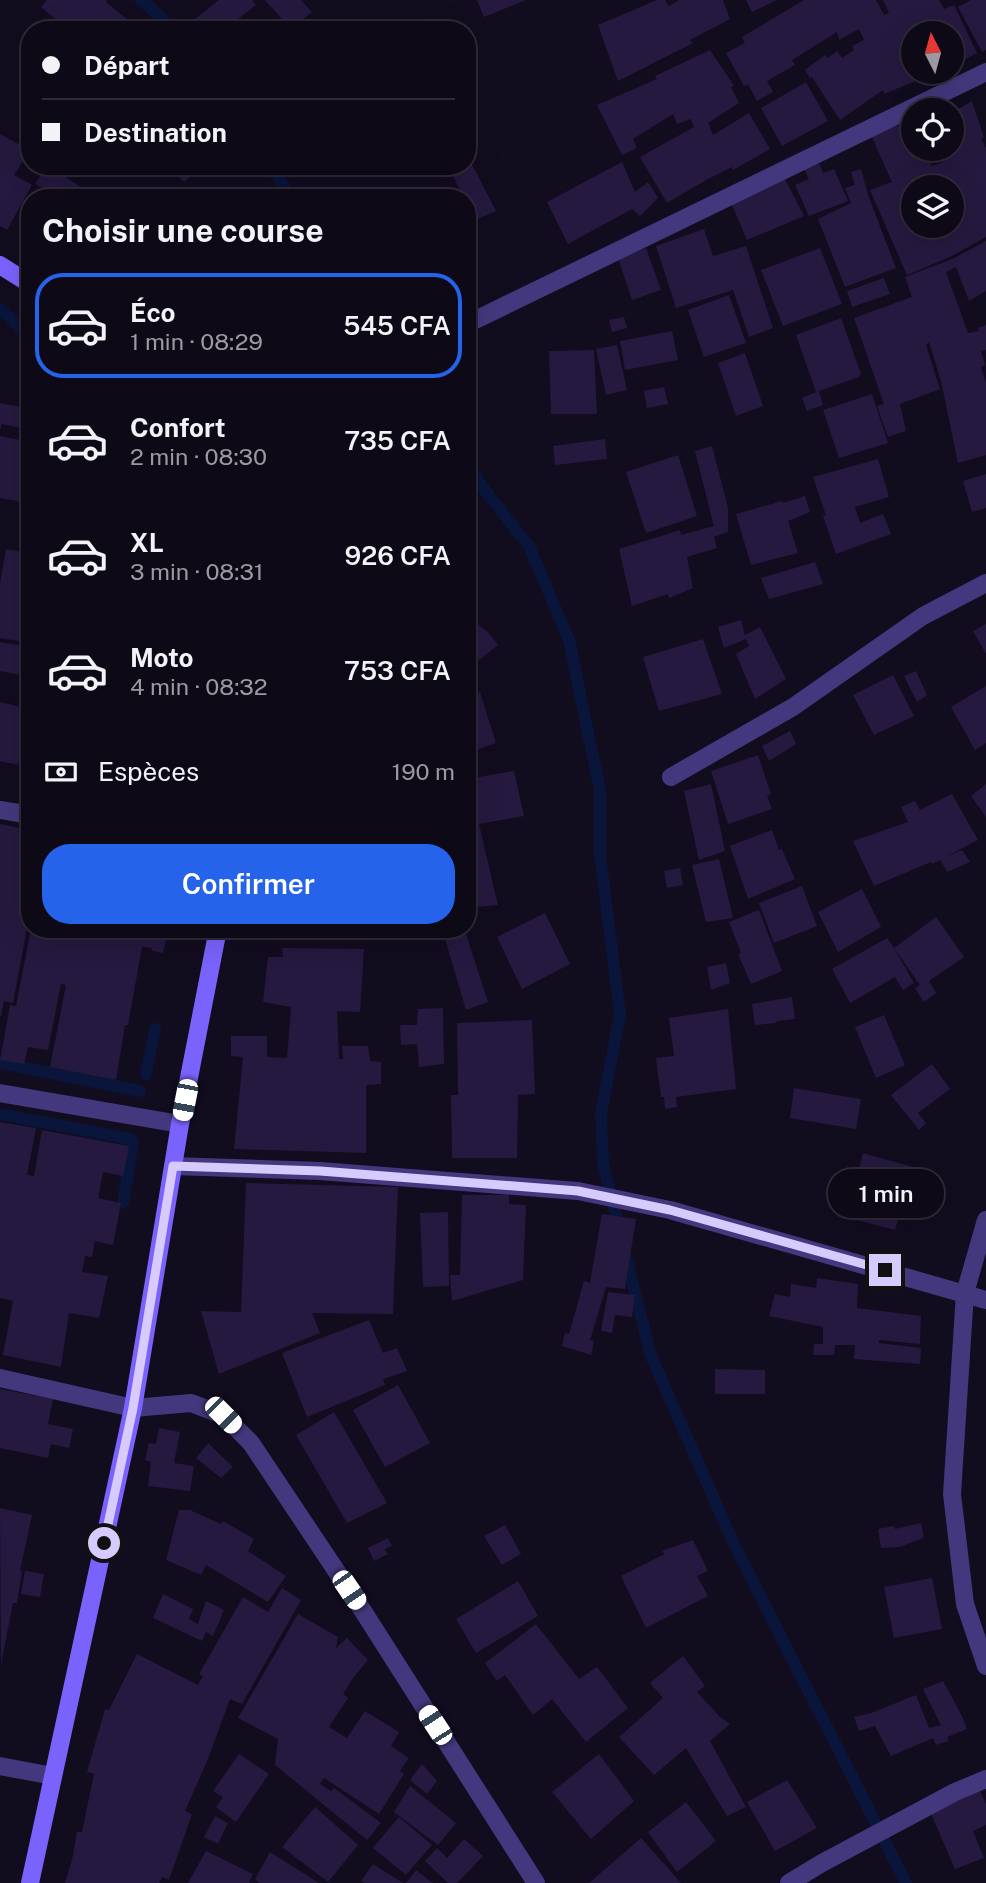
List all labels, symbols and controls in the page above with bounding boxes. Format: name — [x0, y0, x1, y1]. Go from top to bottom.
north arrow — [901, 21, 964, 84]
map controls — [901, 21, 964, 238]
text: Départ — [84, 50, 170, 81]
button: locate — [901, 98, 964, 161]
text: Destination — [84, 117, 227, 148]
button: layers — [901, 175, 964, 238]
text: Choisir une course — [42, 212, 324, 249]
icon: car — [46, 294, 109, 357]
text: Éco — [130, 297, 176, 328]
text: 545 CFA — [343, 310, 451, 341]
text: 1 min · 08:29 — [130, 328, 263, 355]
icon: car — [46, 409, 109, 472]
text: Confort — [130, 412, 226, 443]
text: 735 CFA — [344, 425, 451, 456]
text: 2 min · 08:30 — [130, 443, 267, 470]
icon: car — [46, 524, 109, 587]
text: XL — [130, 527, 164, 558]
text: 926 CFA — [344, 540, 451, 571]
text: 3 min · 08:31 — [130, 558, 263, 585]
icon: car — [46, 639, 109, 702]
text: Moto — [130, 642, 193, 673]
text: 753 CFA — [344, 655, 451, 686]
text: 4 min · 08:32 — [130, 673, 268, 700]
icon: cash — [42, 753, 80, 791]
text: Espèces — [98, 756, 199, 787]
text: 190 m — [392, 758, 455, 785]
button: Confirmer — [42, 844, 455, 924]
car — [171, 1077, 200, 1123]
callout: 1 min — [827, 1168, 943, 1218]
text: 1 min — [859, 1180, 913, 1207]
route end — [869, 1254, 901, 1286]
car — [201, 1393, 246, 1437]
route start — [88, 1527, 120, 1559]
car — [329, 1567, 370, 1613]
car — [415, 1702, 456, 1748]

